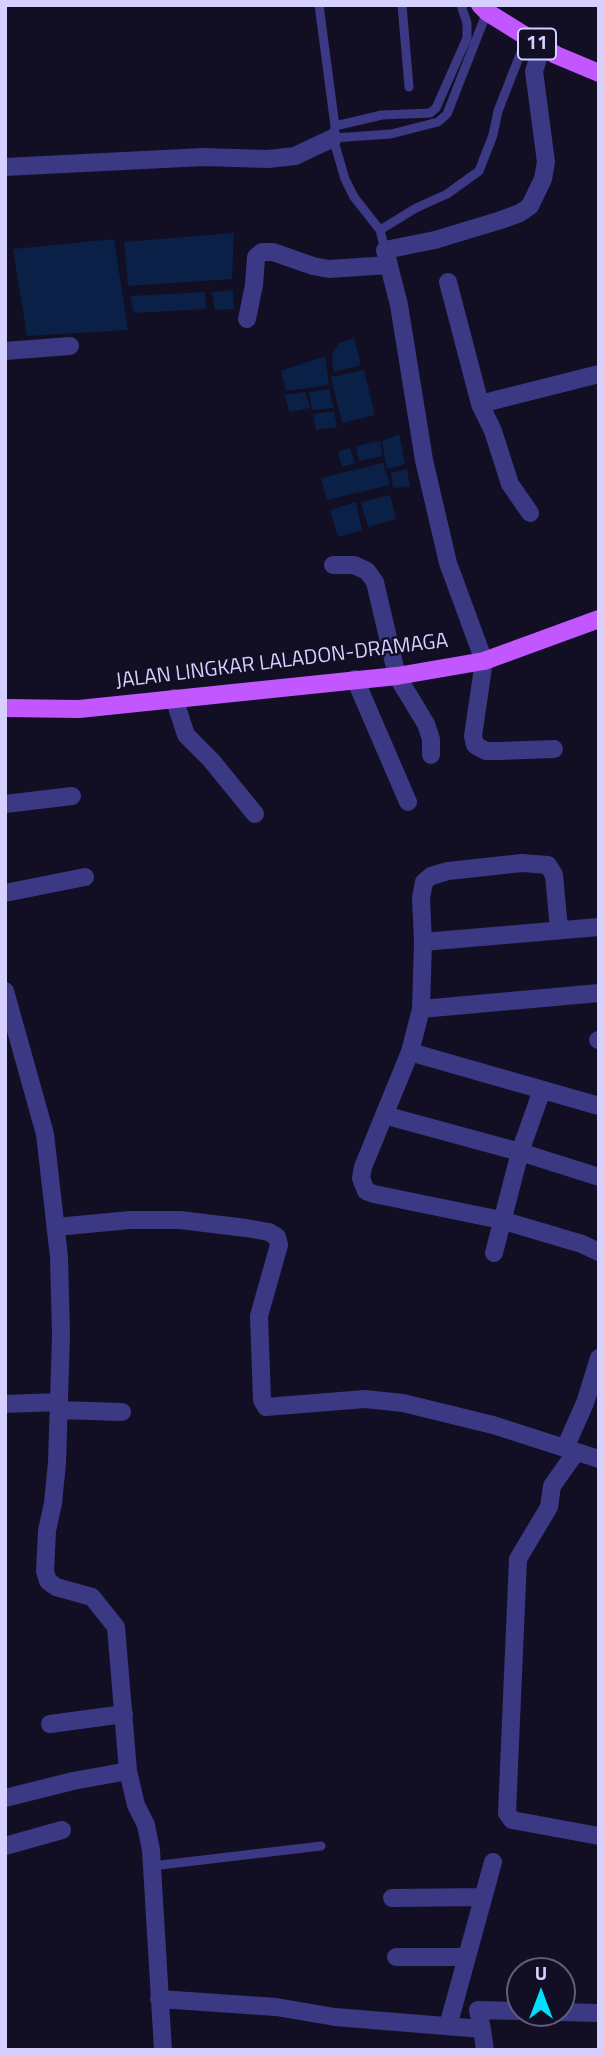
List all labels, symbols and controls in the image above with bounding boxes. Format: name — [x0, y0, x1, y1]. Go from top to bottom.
road number: 11 — [518, 28, 556, 60]
street label: JALAN LINGKAR LALADON-DRAMAGA — [114, 629, 450, 695]
north arrow — [506, 1957, 576, 2027]
text: U — [535, 1958, 547, 1987]

